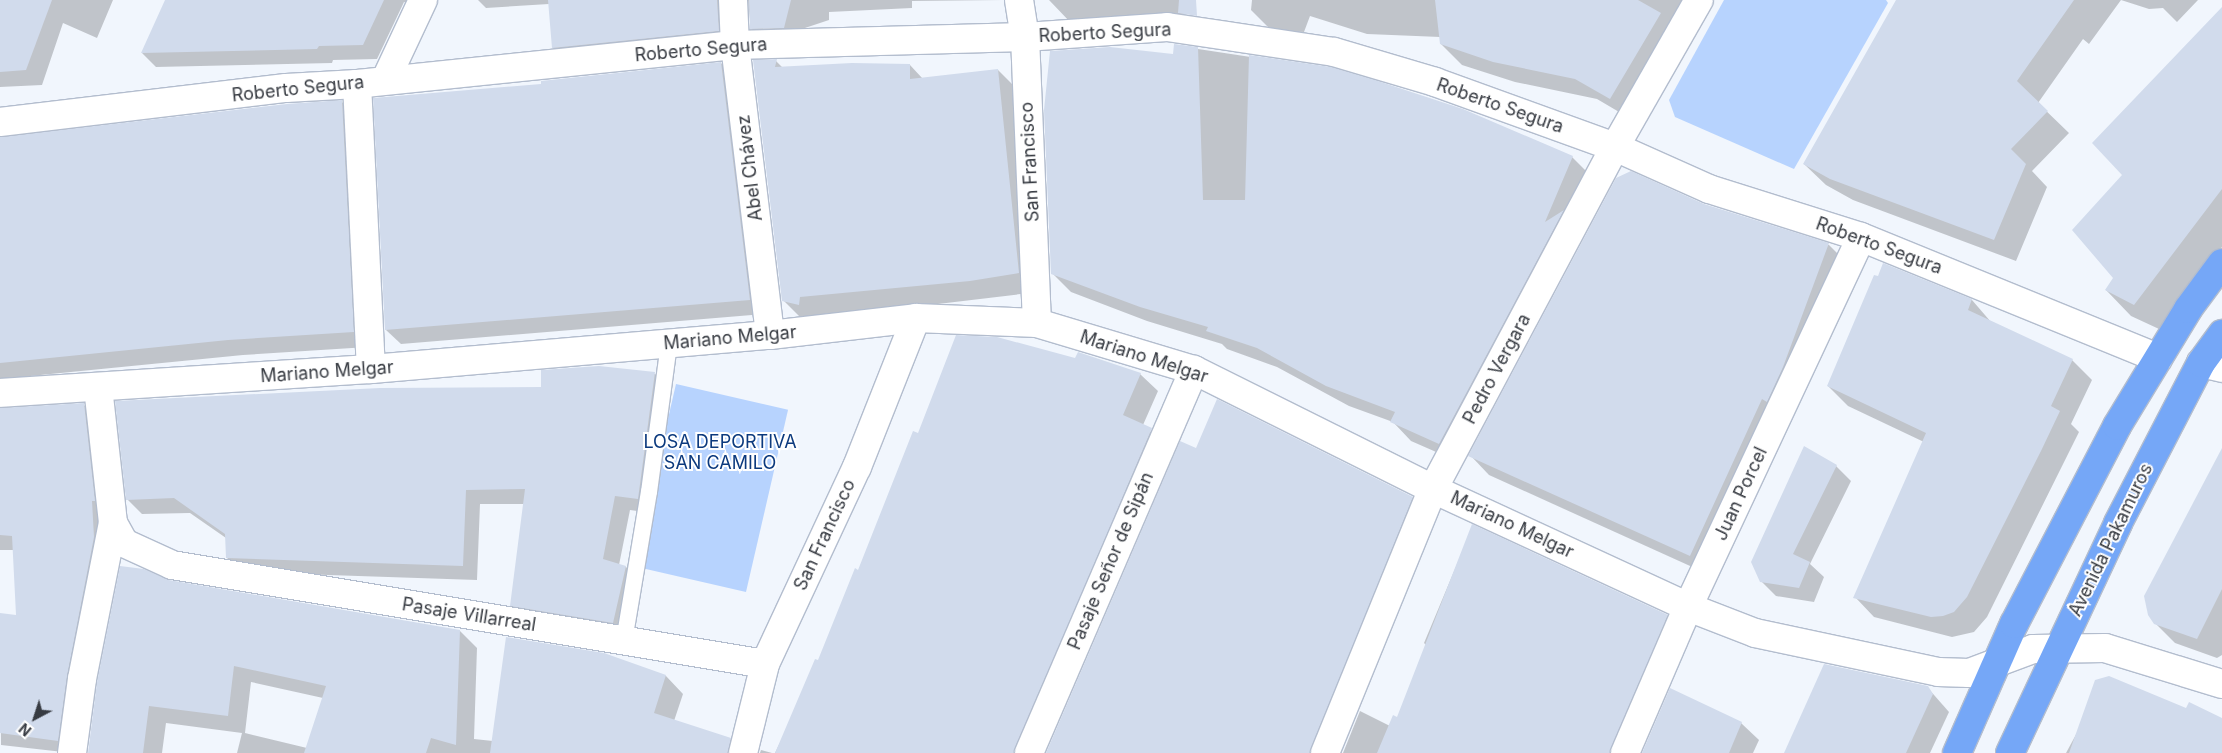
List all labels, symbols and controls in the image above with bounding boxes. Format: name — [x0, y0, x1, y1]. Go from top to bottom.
street label: Roberto Segura — [1038, 19, 1172, 47]
street label: Roberto Segura — [634, 33, 768, 67]
street label: Roberto Segura — [231, 71, 365, 107]
street label: Roberto Segura — [1434, 74, 1566, 138]
street label: San Francisco — [1016, 101, 1044, 223]
street label: Abel Chávez — [733, 114, 767, 222]
street label: Roberto Segura — [1813, 213, 1945, 279]
street label: Pedro Vergara — [1459, 310, 1535, 428]
street label: Mariano Melgar — [663, 321, 797, 355]
street label: Mariano Melgar — [1077, 326, 1211, 388]
street label: Mariano Melgar — [260, 357, 394, 387]
park label: LOSA DEPORTIVA SAN CAMILO — [643, 432, 797, 474]
street label: Juan Porcel — [1710, 444, 1772, 544]
street label: Avenida Pakamuros — [2065, 460, 2157, 620]
street label: Pasaje Señor de Sipán — [1064, 469, 1158, 653]
street label: San Francisco — [790, 476, 860, 594]
street label: Mariano Melgar — [1447, 487, 1577, 563]
street label: Pasaje Villarreal — [400, 594, 538, 636]
north arrow — [10, 693, 60, 743]
text: N — [15, 720, 35, 740]

